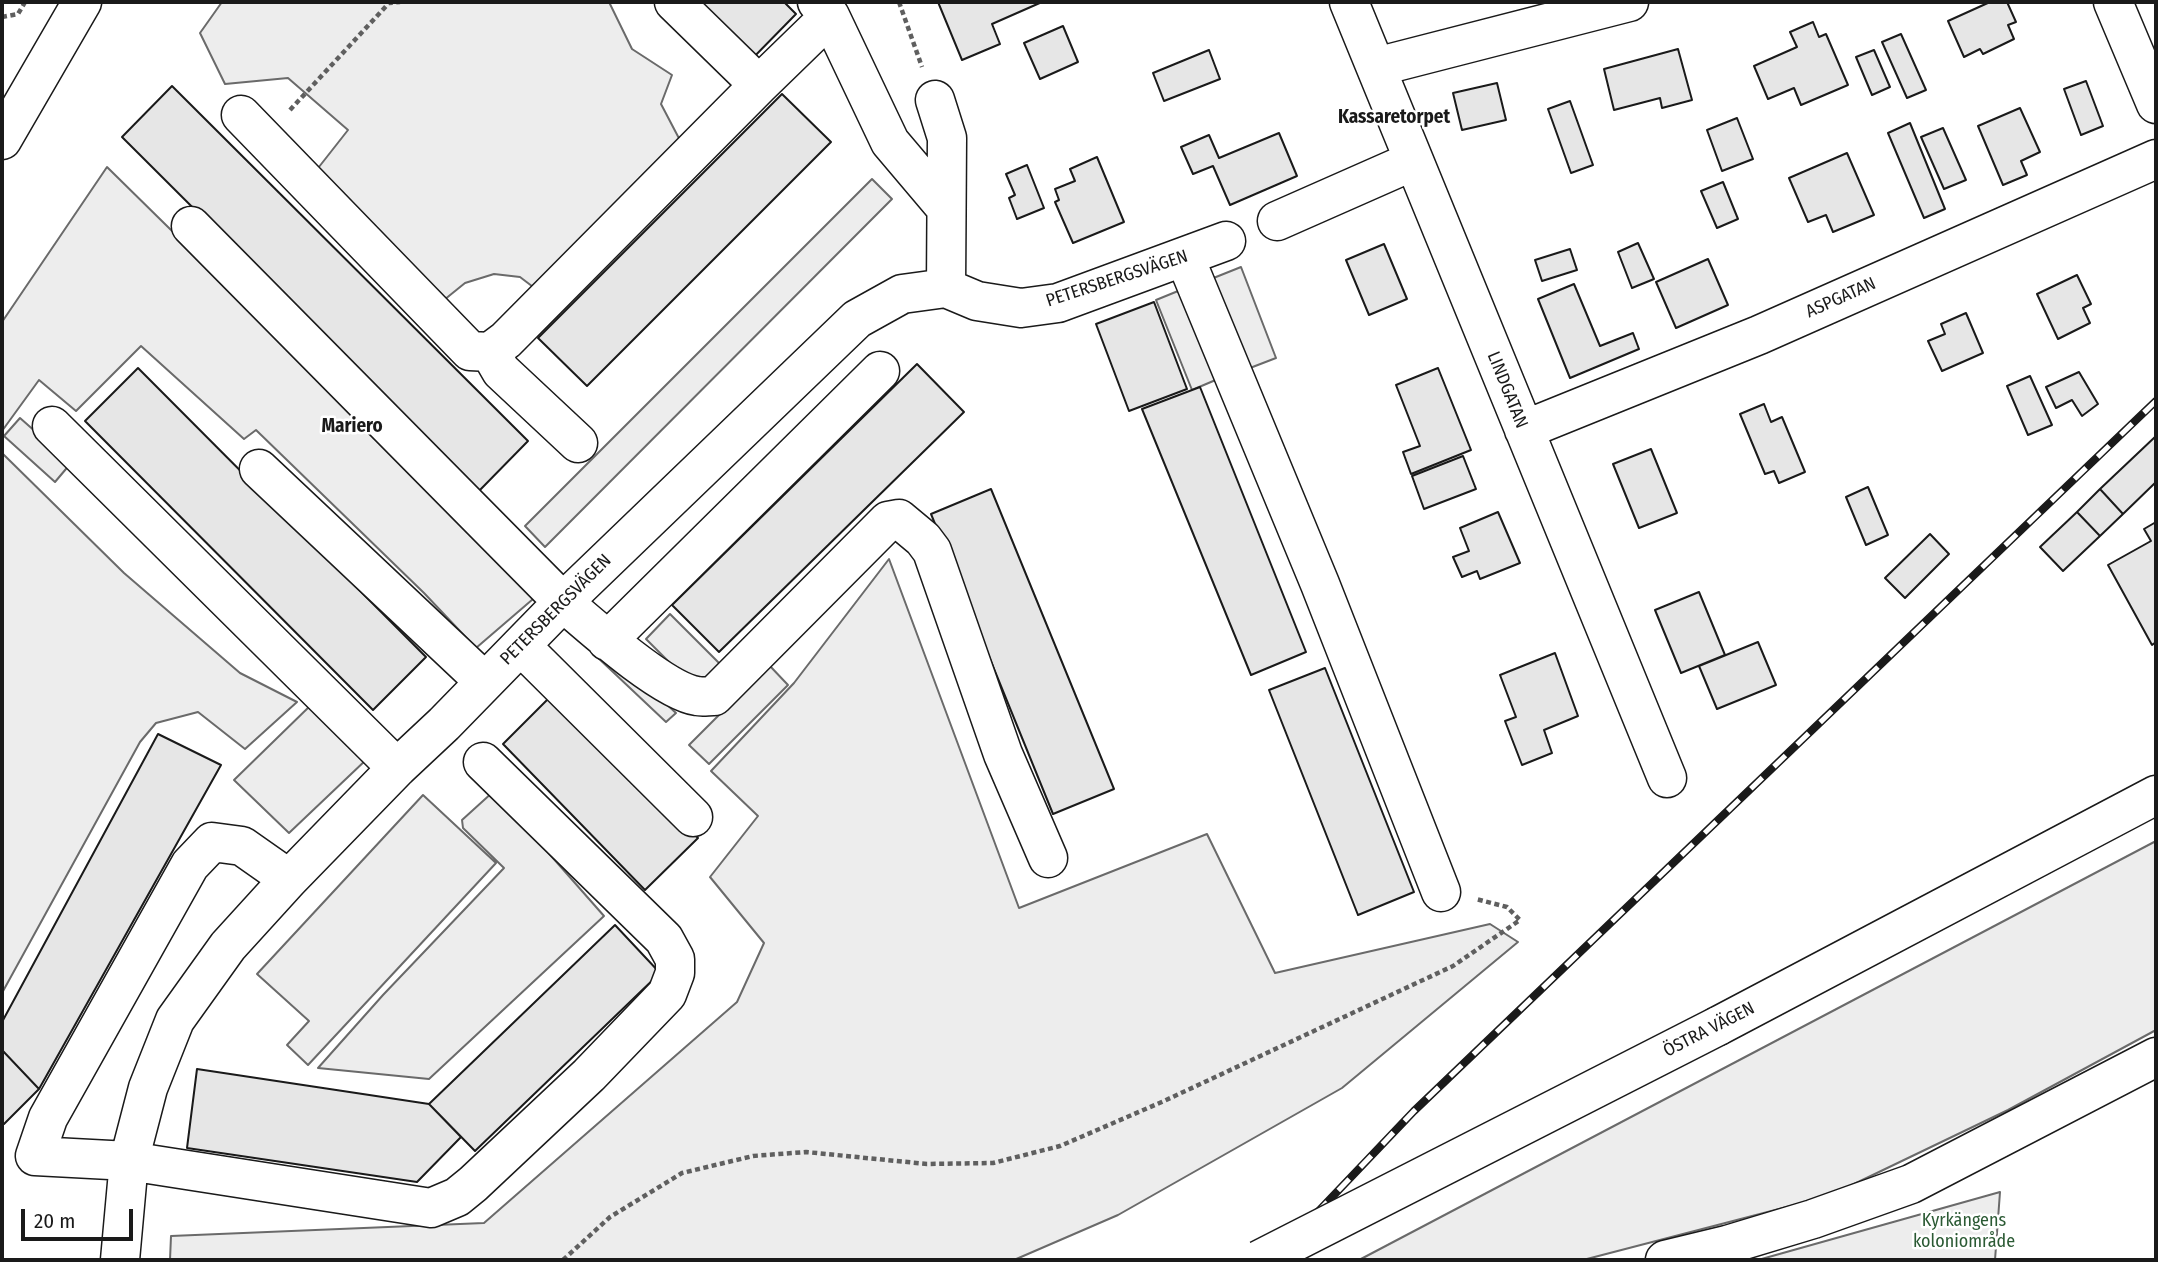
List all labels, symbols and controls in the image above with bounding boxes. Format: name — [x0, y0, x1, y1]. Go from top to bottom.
district label: Kassaretorpet — [1338, 107, 1450, 129]
street label: PETERSBERGSVÄGEN — [1043, 246, 1191, 312]
street label: ASPGATAN — [1803, 273, 1879, 323]
street label: LINDGATAN — [1482, 349, 1532, 431]
district label: Mariero — [321, 416, 383, 438]
street label: PETERSBERGSVÄGEN — [496, 550, 616, 670]
street label: ÖSTRA VÄGEN — [1660, 998, 1758, 1062]
scale bar — [24, 1196, 136, 1240]
text: 20 m — [34, 1208, 75, 1234]
park label: Kyrkängens koloniområde — [1913, 1210, 2015, 1252]

